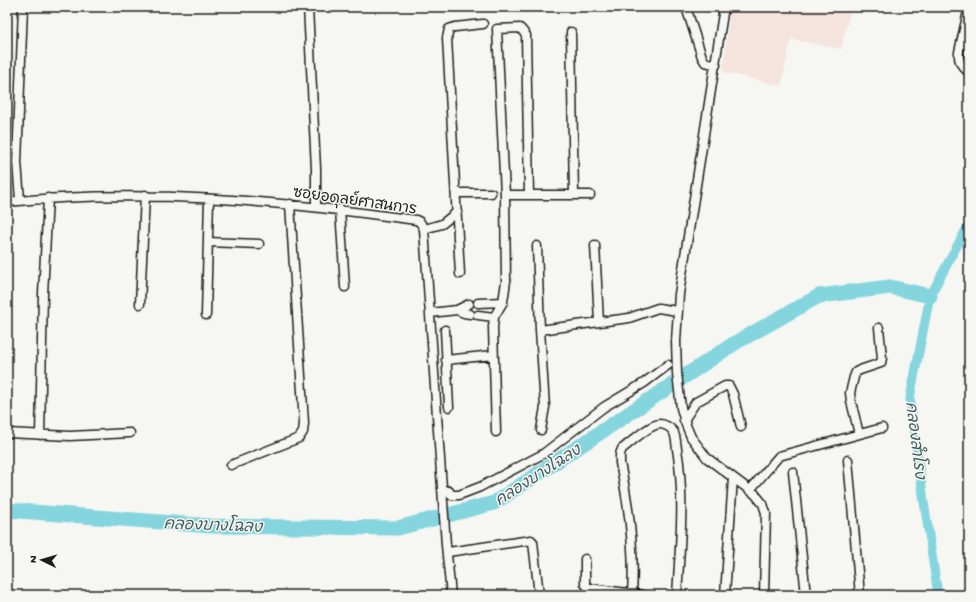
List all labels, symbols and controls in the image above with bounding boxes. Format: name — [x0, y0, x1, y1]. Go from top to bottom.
street label: ซอยอดุลย์ศาสนการ — [292, 181, 418, 220]
water label: คลองสำโรง — [899, 400, 932, 482]
water label: คลองบางโฉลง — [490, 438, 587, 512]
water label: คลองบางโฉลง — [163, 512, 264, 539]
north arrow — [22, 540, 62, 580]
text: N — [28, 555, 40, 563]

